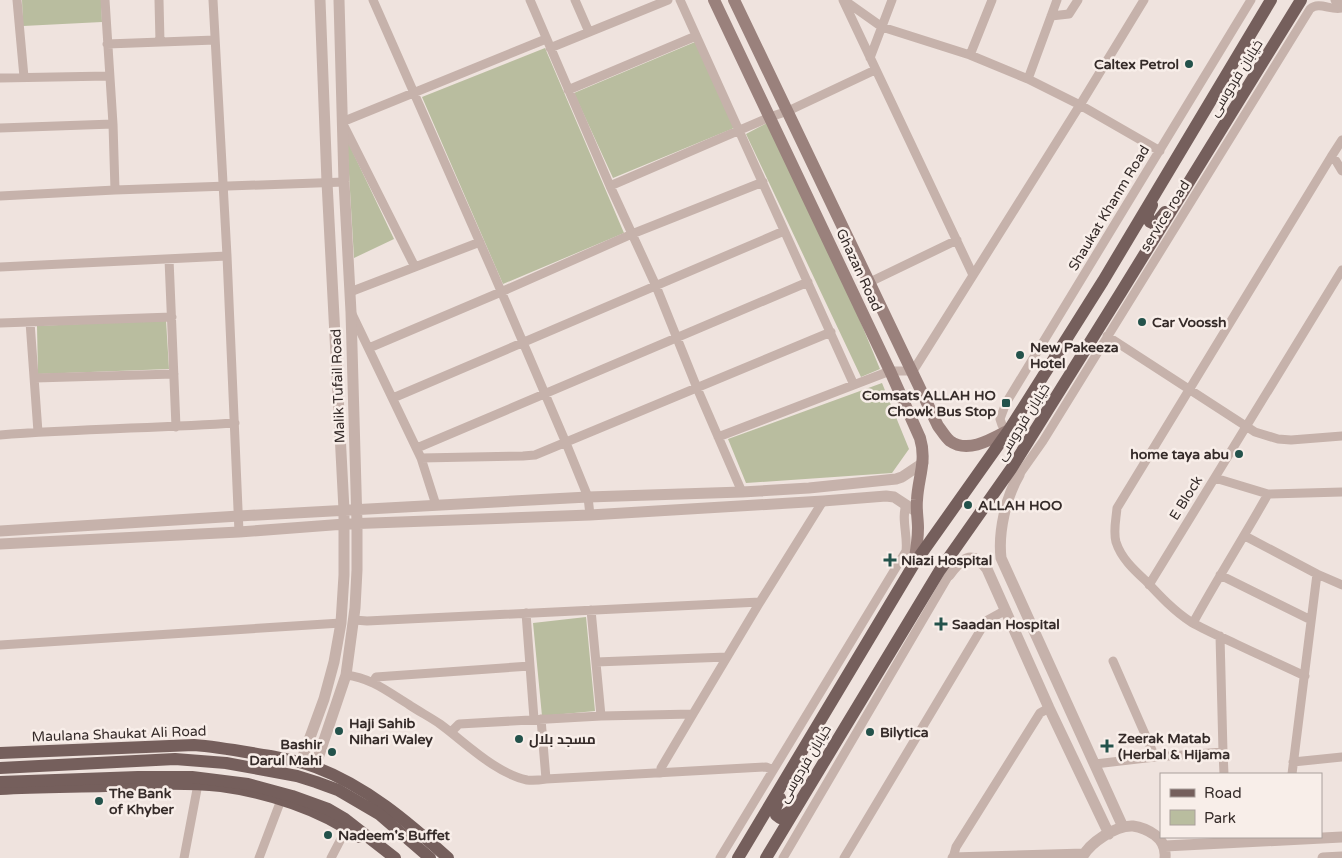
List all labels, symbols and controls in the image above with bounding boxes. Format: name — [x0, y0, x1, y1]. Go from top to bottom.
street label: خیابان فردوسی — [1205, 36, 1267, 120]
place label: Caltex Petrol — [1094, 56, 1179, 73]
marker: Caltex Petrol — [1183, 58, 1195, 70]
street label: Shaukat Khanm Road — [1065, 142, 1153, 274]
street label: service road — [1137, 177, 1193, 255]
street label: Ghazan Road — [832, 226, 886, 314]
place label: Car Voossh — [1152, 314, 1227, 331]
marker: Car Voossh — [1136, 316, 1148, 328]
street label: Malik Tufail Road — [328, 328, 348, 444]
place label: New Pakeeza Hotel — [1030, 339, 1119, 372]
marker: New Pakeeza Hotel — [1014, 349, 1026, 361]
street label: خیابان فردوسی — [992, 380, 1054, 464]
place label: Comsats ALLAH HO Chowk Bus Stop — [862, 387, 996, 420]
marker: Comsats ALLAH HO Chowk Bus Stop — [1000, 397, 1012, 409]
place label: home taya abu — [1130, 446, 1229, 463]
marker: home taya abu — [1233, 448, 1245, 460]
street label: E Block — [1166, 472, 1206, 523]
place label: ALLAH HOO — [978, 497, 1062, 514]
marker: ALLAH HOO — [962, 499, 974, 511]
place label: Niazi Hospital — [901, 552, 992, 569]
marker: Niazi Hospital — [883, 553, 897, 567]
place label: Saadan Hospital — [952, 616, 1060, 633]
marker: Saadan Hospital — [934, 617, 948, 631]
place label: Haji Sahib Nihari Waley — [349, 715, 433, 748]
street label: Maulana Shaukat Ali Road — [31, 722, 207, 746]
street label: خیابان فردوسی — [775, 722, 835, 806]
place label: Bilytica — [880, 724, 929, 741]
marker: Haji Sahib Nihari Waley — [333, 725, 345, 737]
marker: Bilytica — [864, 726, 876, 738]
place label: Zeerak Matab (Herbal & Hijama — [1118, 730, 1230, 763]
place label: مسجد بلال — [529, 731, 596, 748]
marker: مسجد بلال — [513, 733, 525, 745]
place label: Bashir Darul Mahi — [249, 736, 323, 769]
marker: Zeerak Matab (Herbal & Hijama — [1100, 739, 1114, 753]
marker: Bashir Darul Mahi — [326, 746, 338, 758]
legend — [1160, 773, 1322, 838]
text: Road — [1204, 784, 1242, 802]
place label: The Bank of Khyber — [108, 785, 174, 818]
marker: The Bank of Khyber — [93, 795, 105, 807]
text: Park — [1204, 809, 1236, 827]
place label: Nadeem's Buffet — [338, 827, 451, 844]
marker: Nadeem's Buffet — [322, 829, 334, 841]

